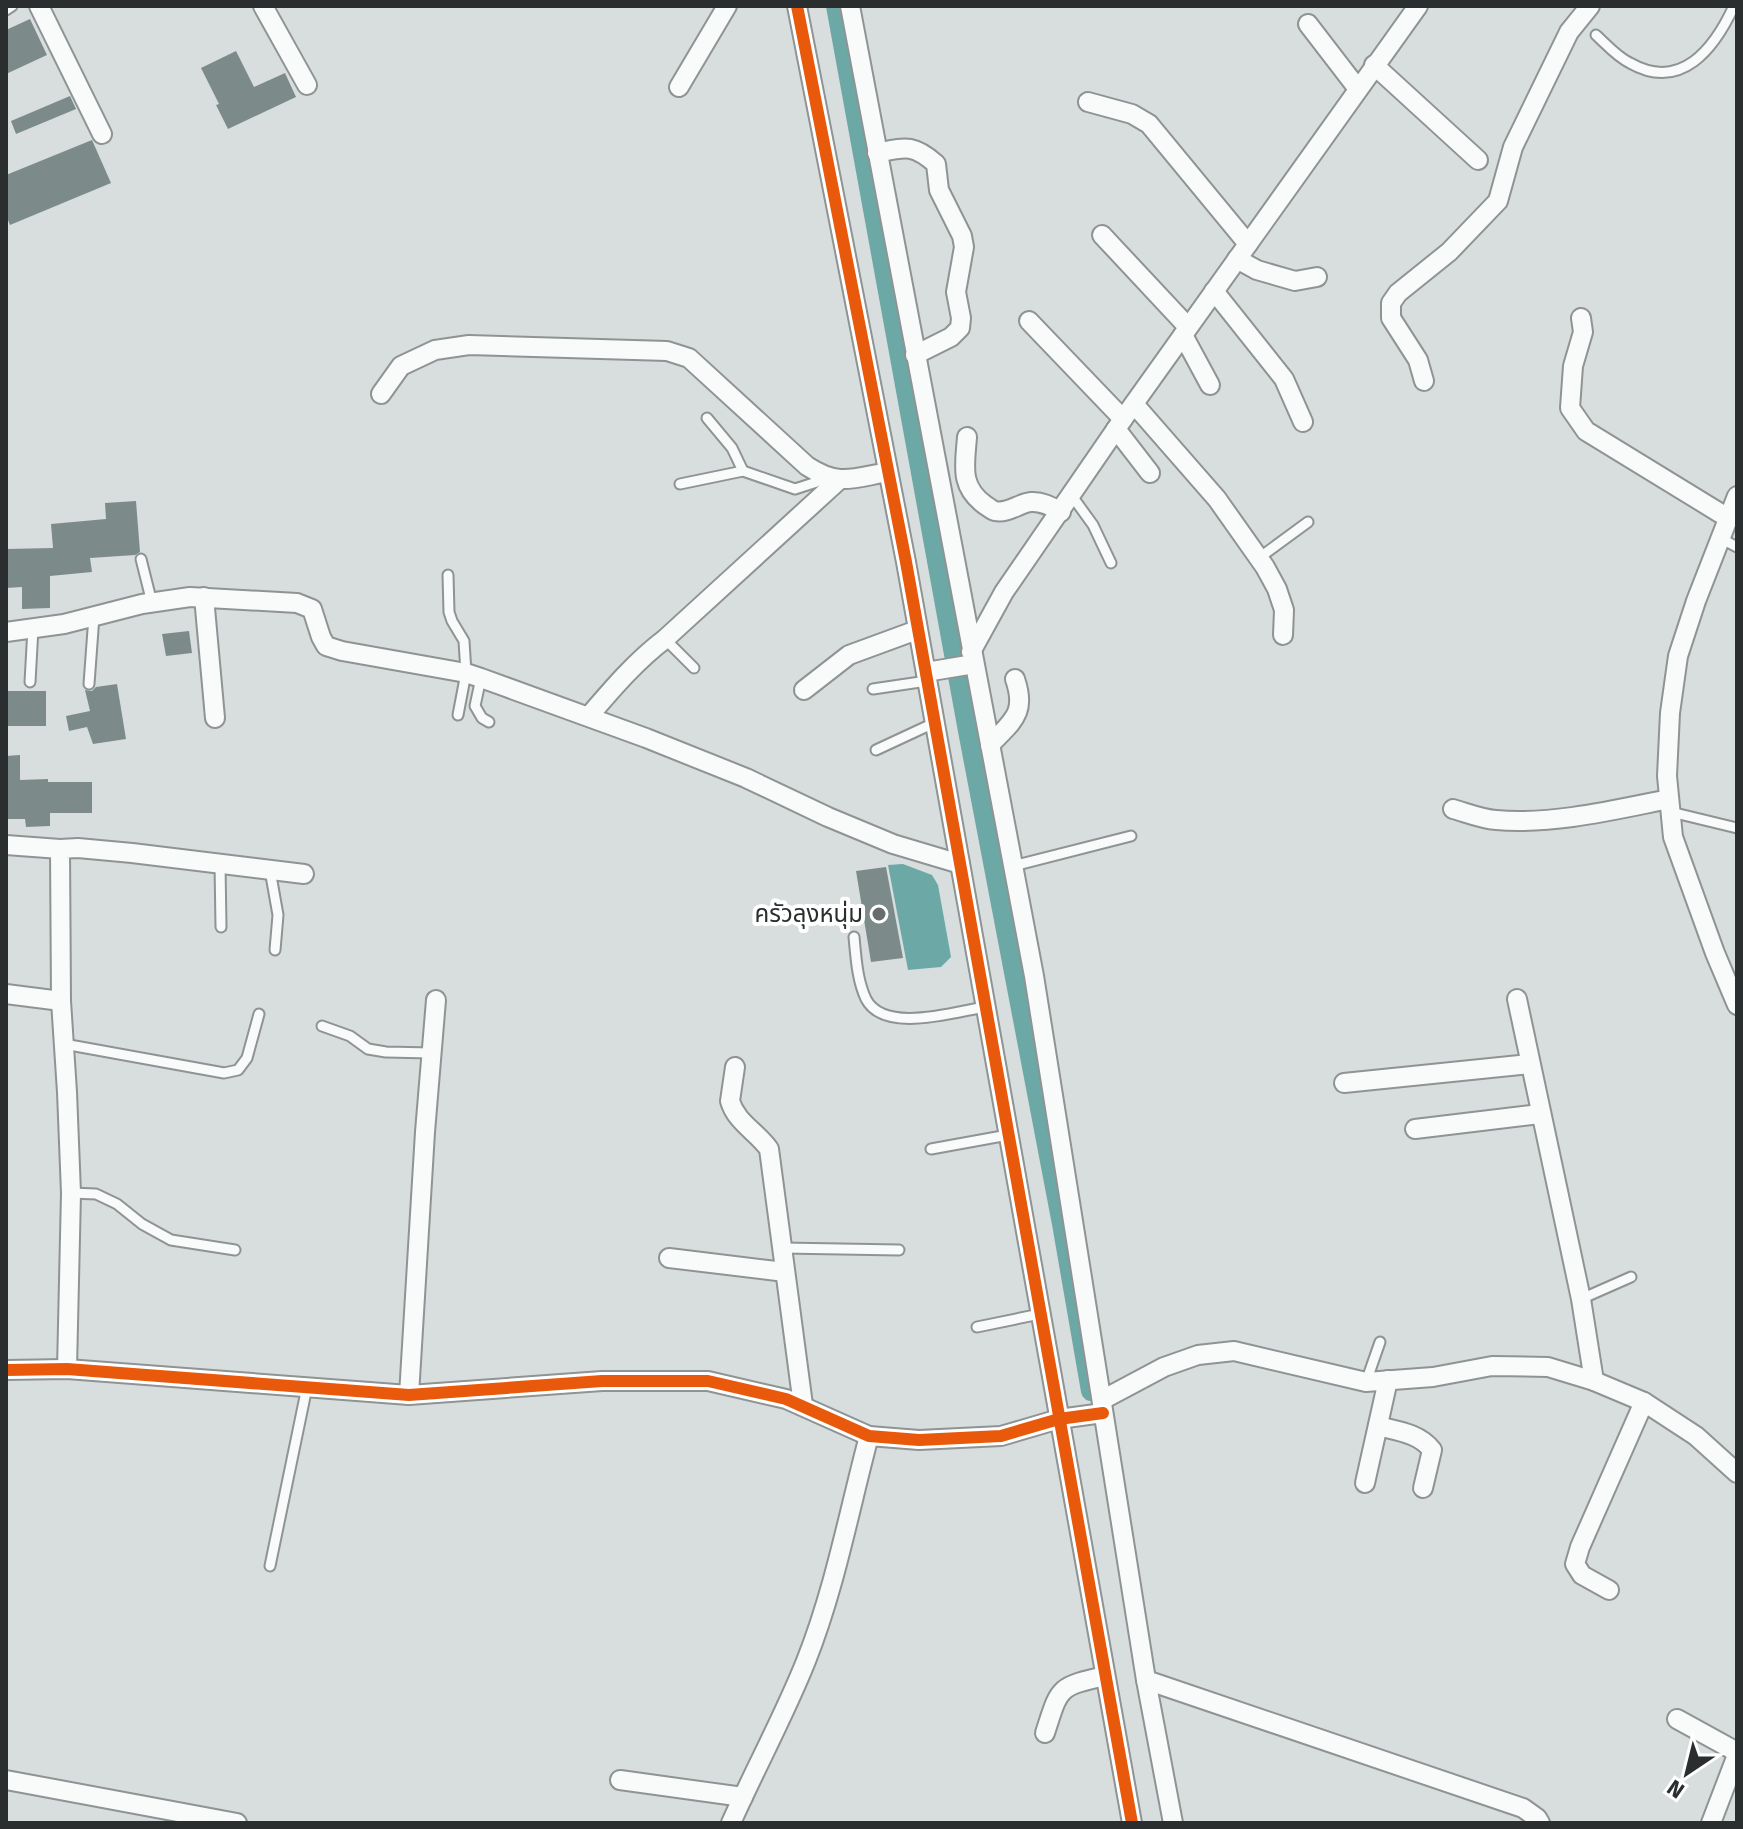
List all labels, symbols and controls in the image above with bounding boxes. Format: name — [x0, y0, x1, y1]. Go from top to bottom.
place label: ครัวลุงหนุ่ม — [755, 900, 863, 929]
marker: ครัวลุงหนุ่ม — [870, 905, 888, 923]
north arrow — [1647, 1733, 1727, 1813]
text: N — [1662, 1774, 1690, 1804]

